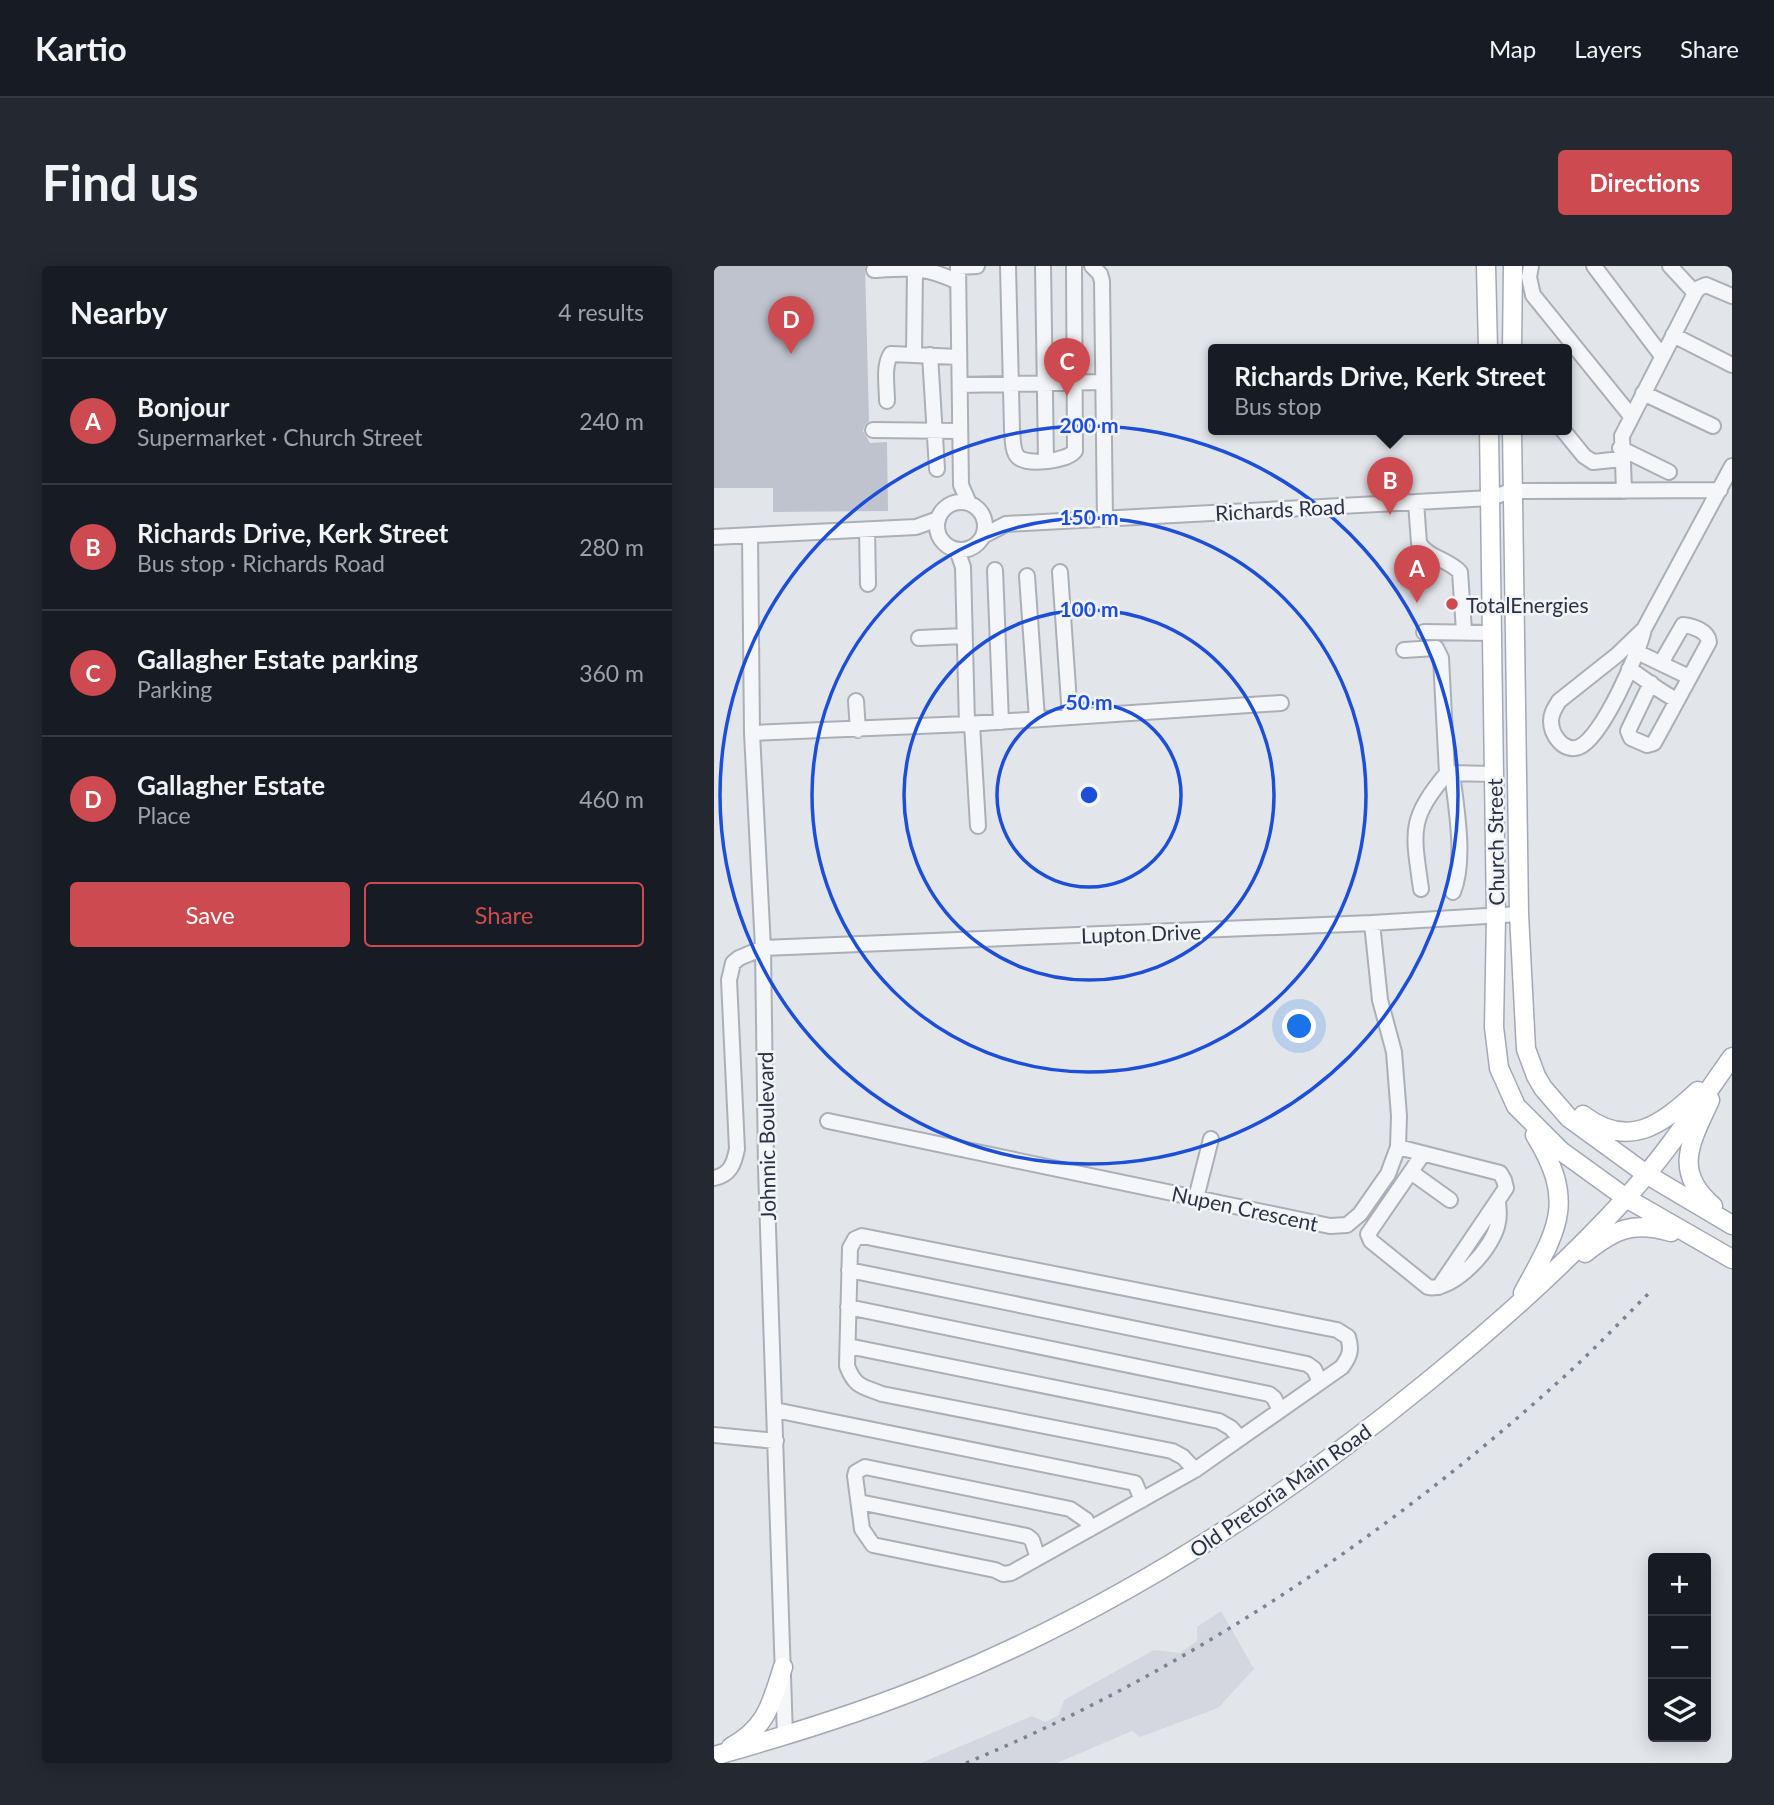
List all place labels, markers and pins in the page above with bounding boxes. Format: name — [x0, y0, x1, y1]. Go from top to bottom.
pin: D — [768, 296, 814, 354]
pin: C — [1044, 338, 1090, 396]
pin: B — [1367, 457, 1413, 515]
pin: A — [1394, 545, 1440, 603]
place label: TotalEnergies — [1466, 592, 1589, 617]
marker: TotalEnergies — [1444, 596, 1460, 612]
centre of rings — [1077, 783, 1101, 807]

